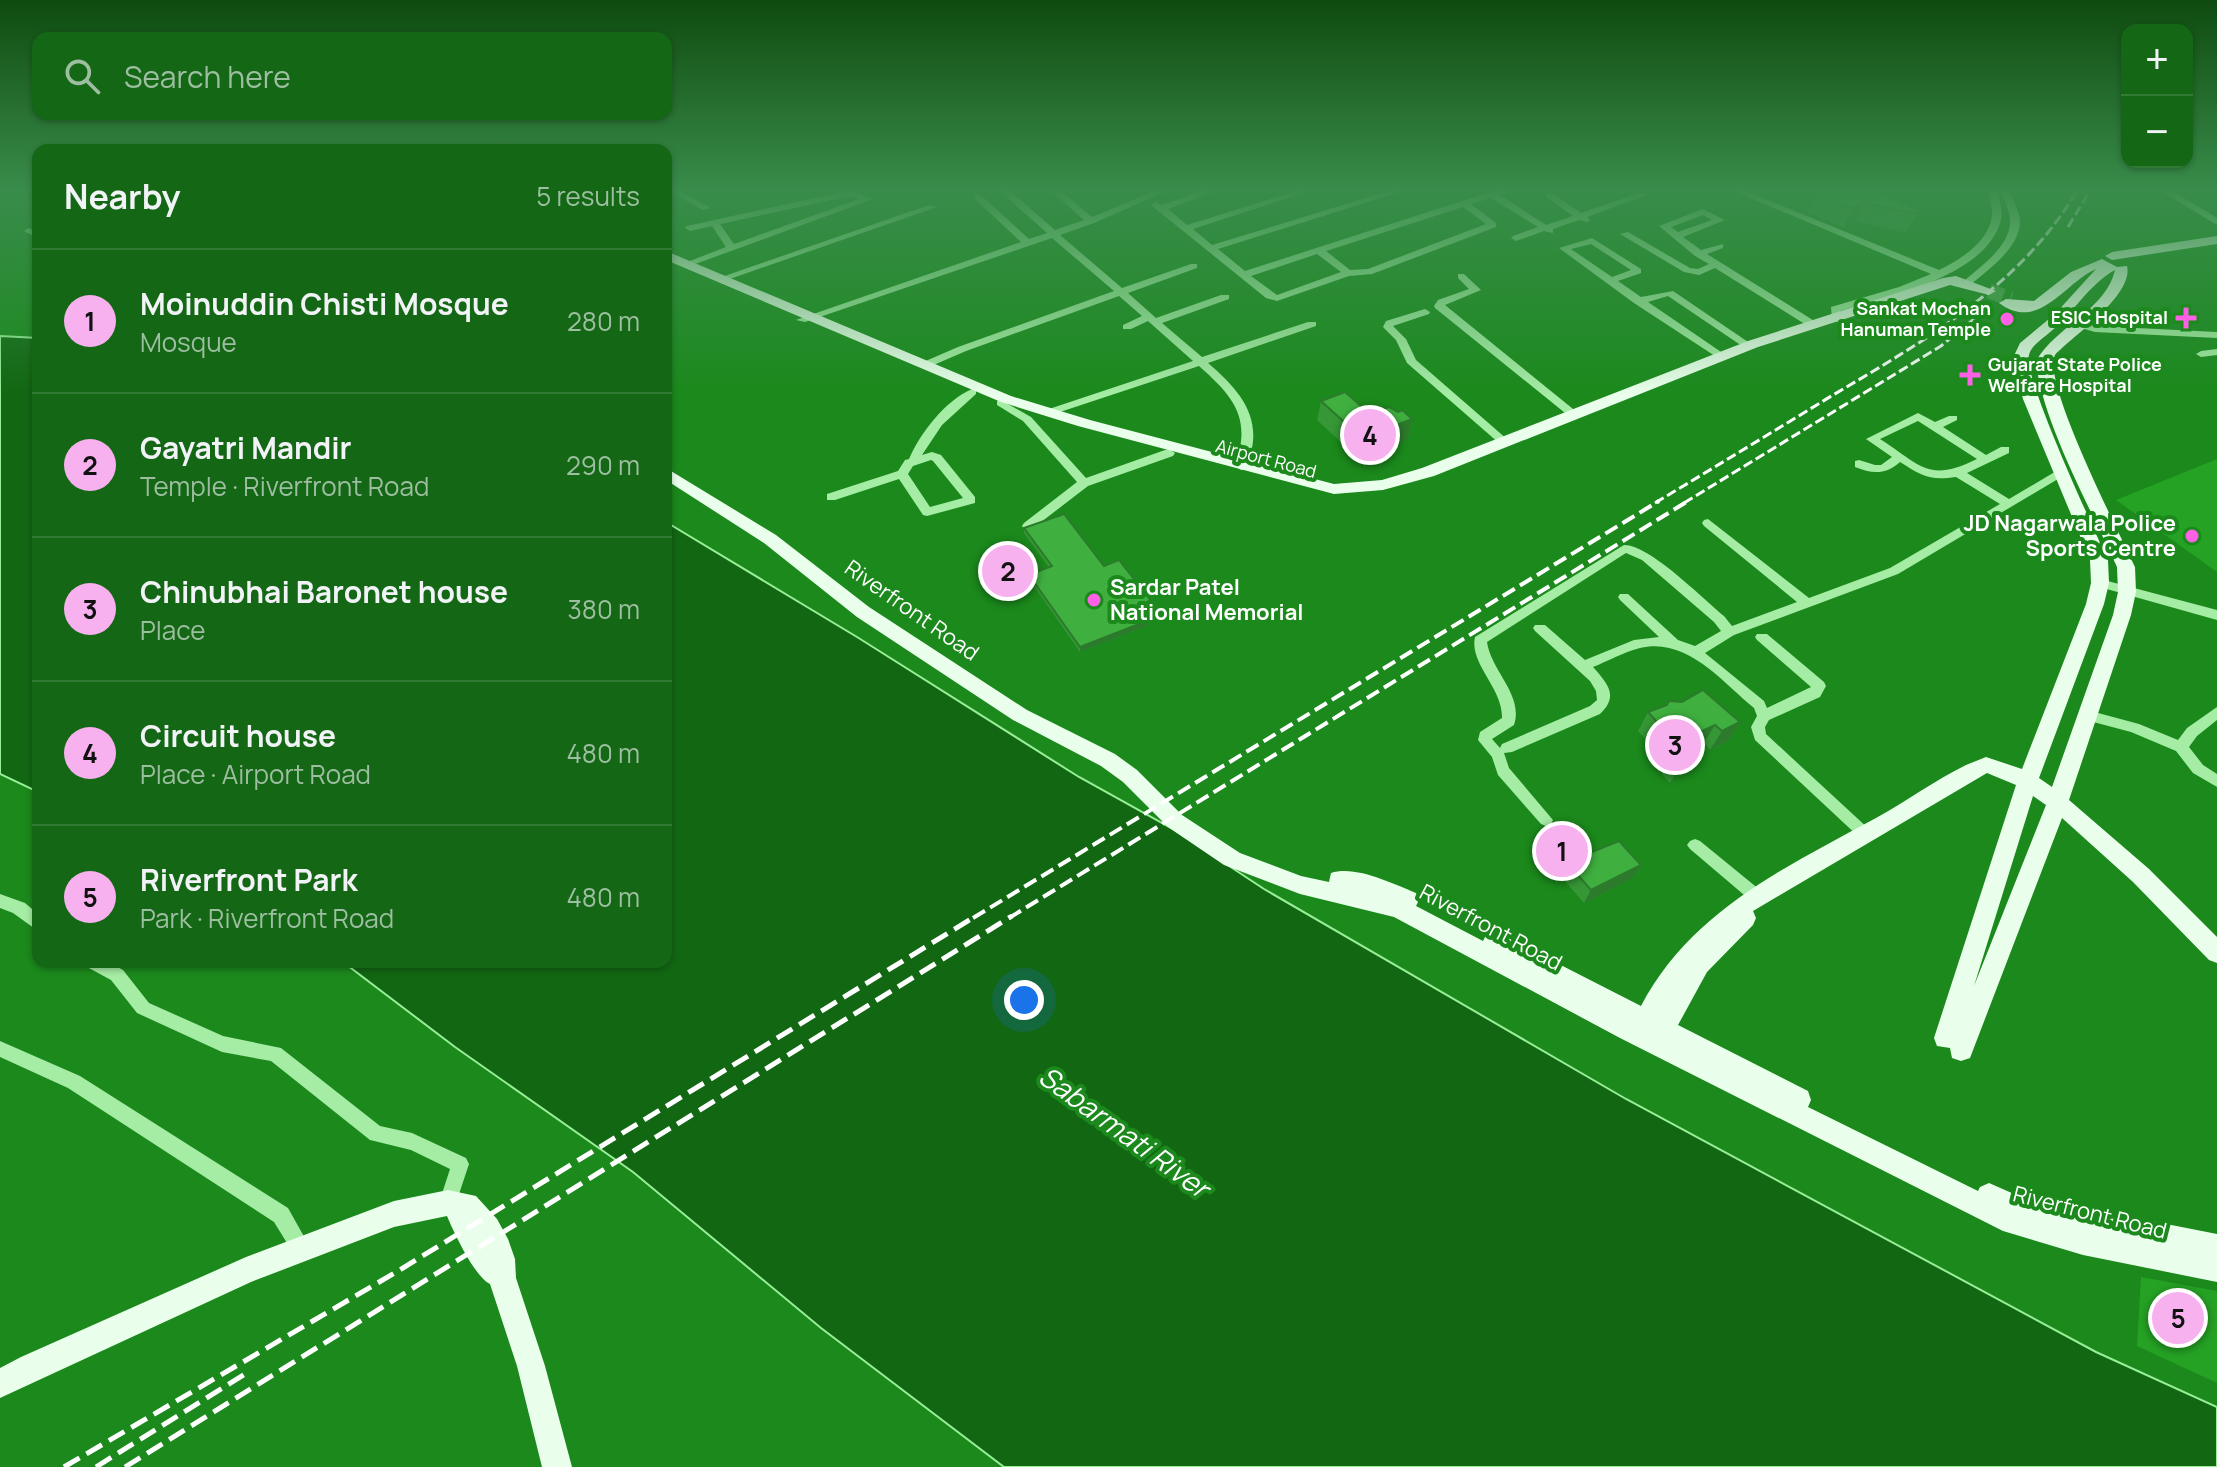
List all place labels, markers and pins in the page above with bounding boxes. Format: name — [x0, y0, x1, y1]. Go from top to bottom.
place label: Sankat Mochan Hanuman Temple — [1841, 296, 1991, 341]
place label: ESIC Hospital — [2051, 305, 2168, 329]
marker: ESIC Hospital — [2175, 307, 2197, 329]
marker: Sankat Mochan Hanuman Temple — [1998, 310, 2016, 328]
place label: Gujarat State Police Welfare Hospital — [1988, 352, 2162, 397]
marker: Gujarat State Police Welfare Hospital — [1959, 364, 1981, 386]
pin: 4 — [1344, 405, 1396, 465]
place label: JD Nagarwala Police Sports Centre — [1963, 508, 2176, 563]
marker: JD Nagarwala Police Sports Centre — [2183, 527, 2201, 545]
pin: 2 — [982, 541, 1034, 601]
place label: Sardar Patel National Memorial — [1110, 572, 1303, 627]
marker: Sardar Patel National Memorial — [1085, 591, 1103, 609]
pin: 3 — [1649, 715, 1701, 775]
pin: 1 — [1536, 821, 1588, 881]
pin: 5 — [2152, 1288, 2204, 1348]

